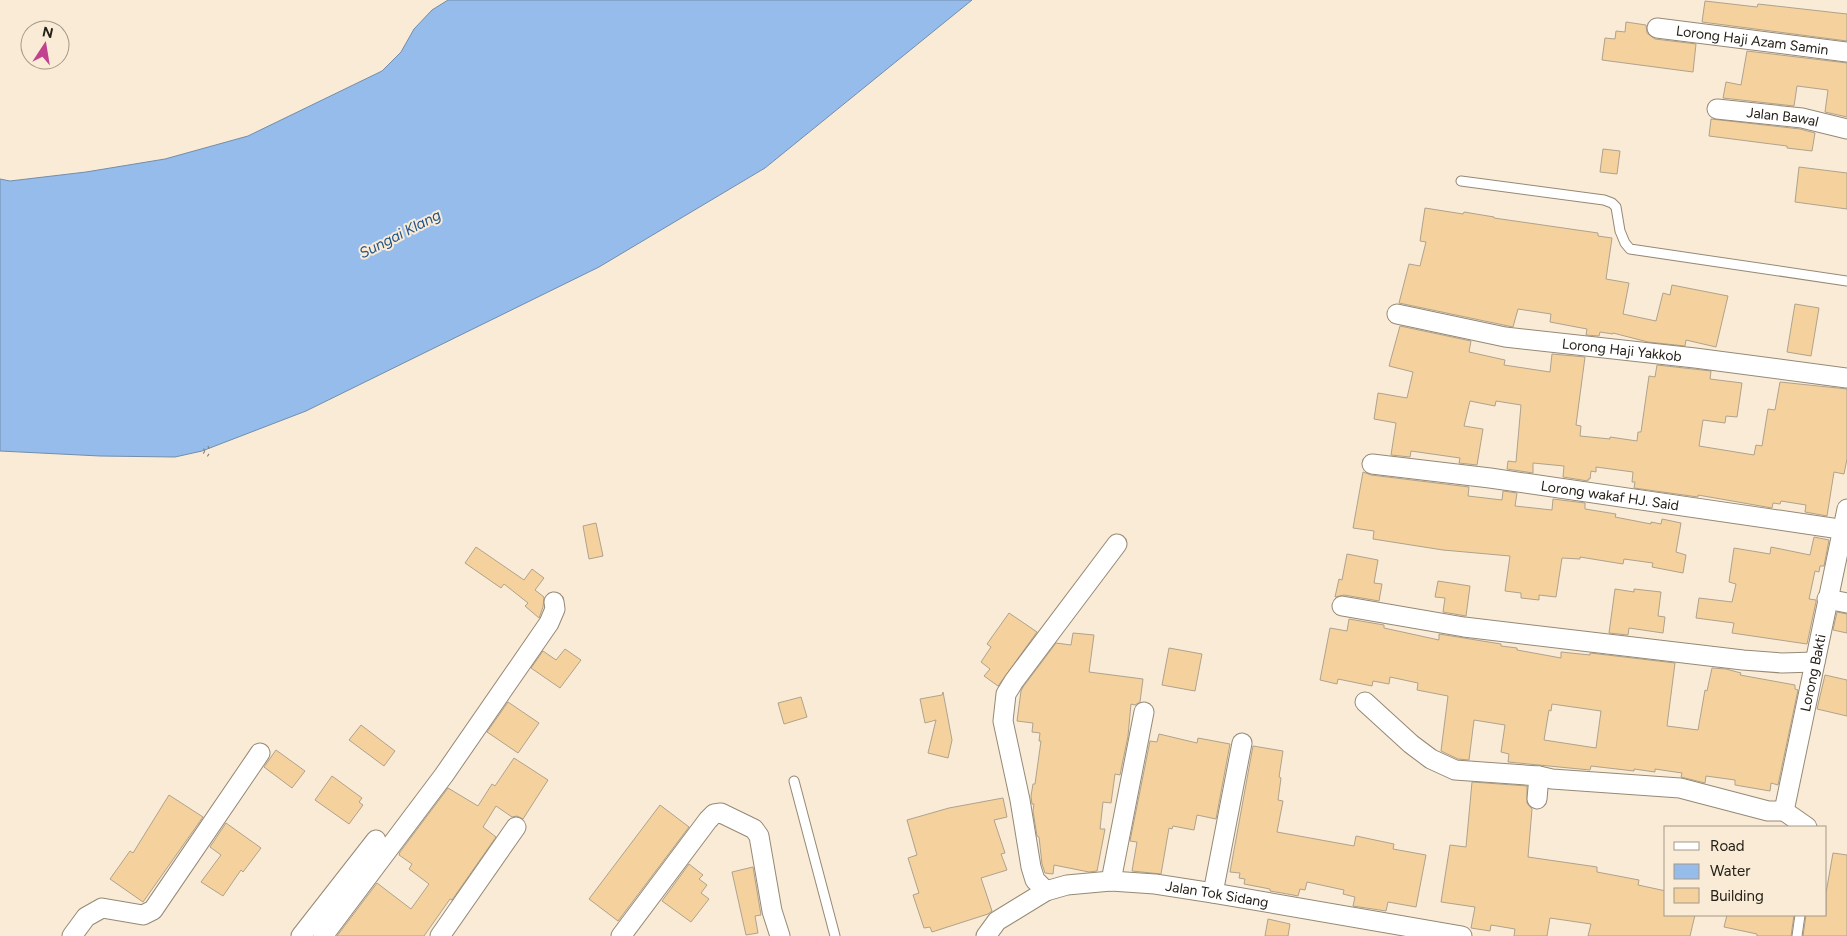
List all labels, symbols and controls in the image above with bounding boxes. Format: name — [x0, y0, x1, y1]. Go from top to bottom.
north arrow — [20, 20, 70, 70]
street label: Lorong Haji Azam Samin — [1675, 22, 1830, 58]
text: N — [41, 23, 55, 42]
street label: Jalan Bawal — [1746, 104, 1820, 130]
water label: Sungai Klang — [356, 206, 444, 262]
street label: Lorong Haji Yakkob — [1561, 335, 1683, 365]
street label: Lorong wakaf HJ. Said — [1540, 477, 1680, 514]
street label: Lorong Bakti — [1796, 633, 1829, 713]
legend — [1664, 826, 1827, 916]
text: Road — [1710, 837, 1745, 855]
text: Water — [1710, 862, 1750, 880]
street label: Jalan Tok Sidang — [1164, 877, 1270, 911]
text: Building — [1710, 887, 1764, 905]

